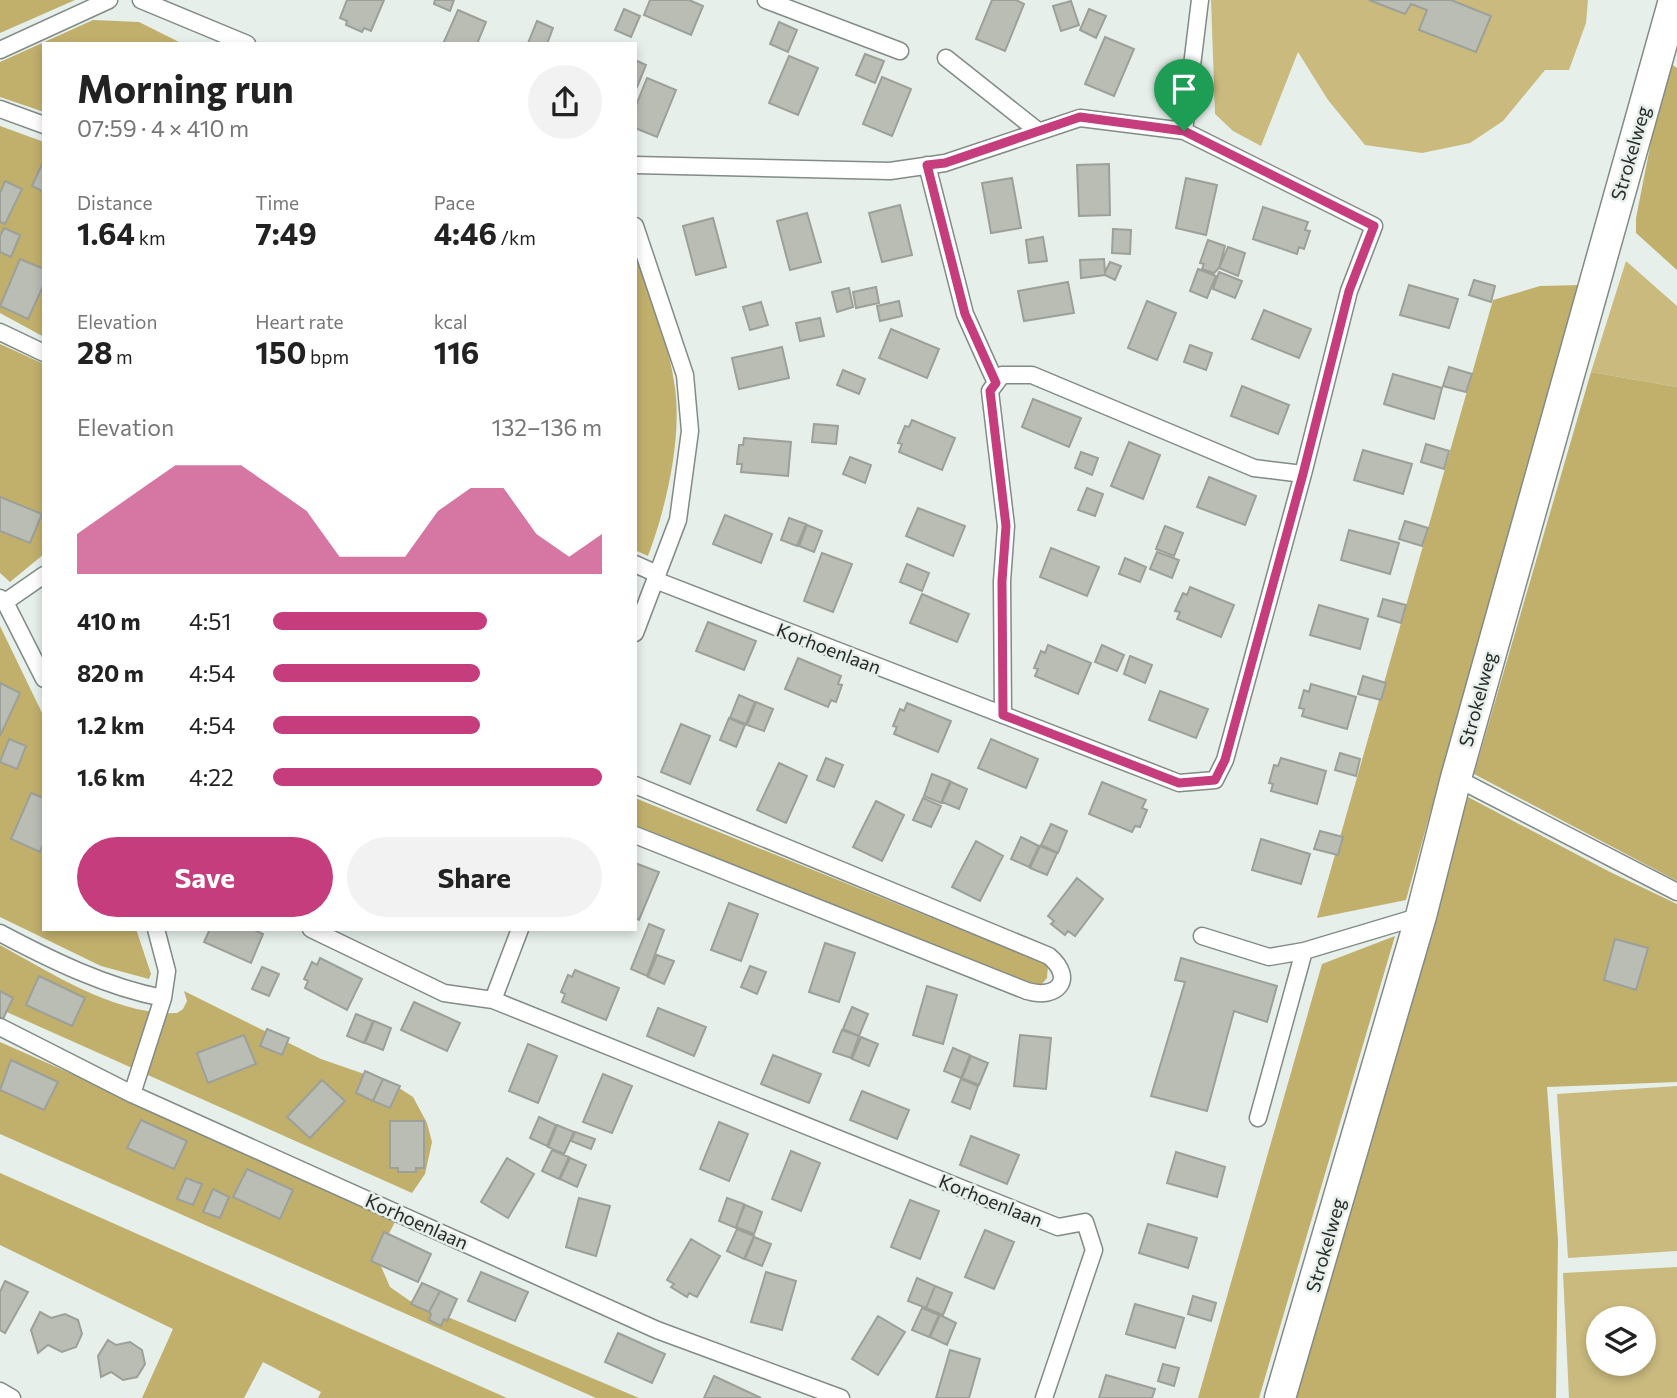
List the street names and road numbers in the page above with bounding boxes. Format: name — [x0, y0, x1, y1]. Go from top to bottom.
street label: Strokelweg — [1606, 103, 1654, 203]
street label: Korhoenlaan — [774, 618, 884, 678]
street label: Strokelweg — [1453, 649, 1501, 749]
street label: Korhoenlaan — [936, 1169, 1046, 1231]
street label: Korhoenlaan — [362, 1188, 472, 1254]
street label: Strokelweg — [1301, 1195, 1349, 1295]

